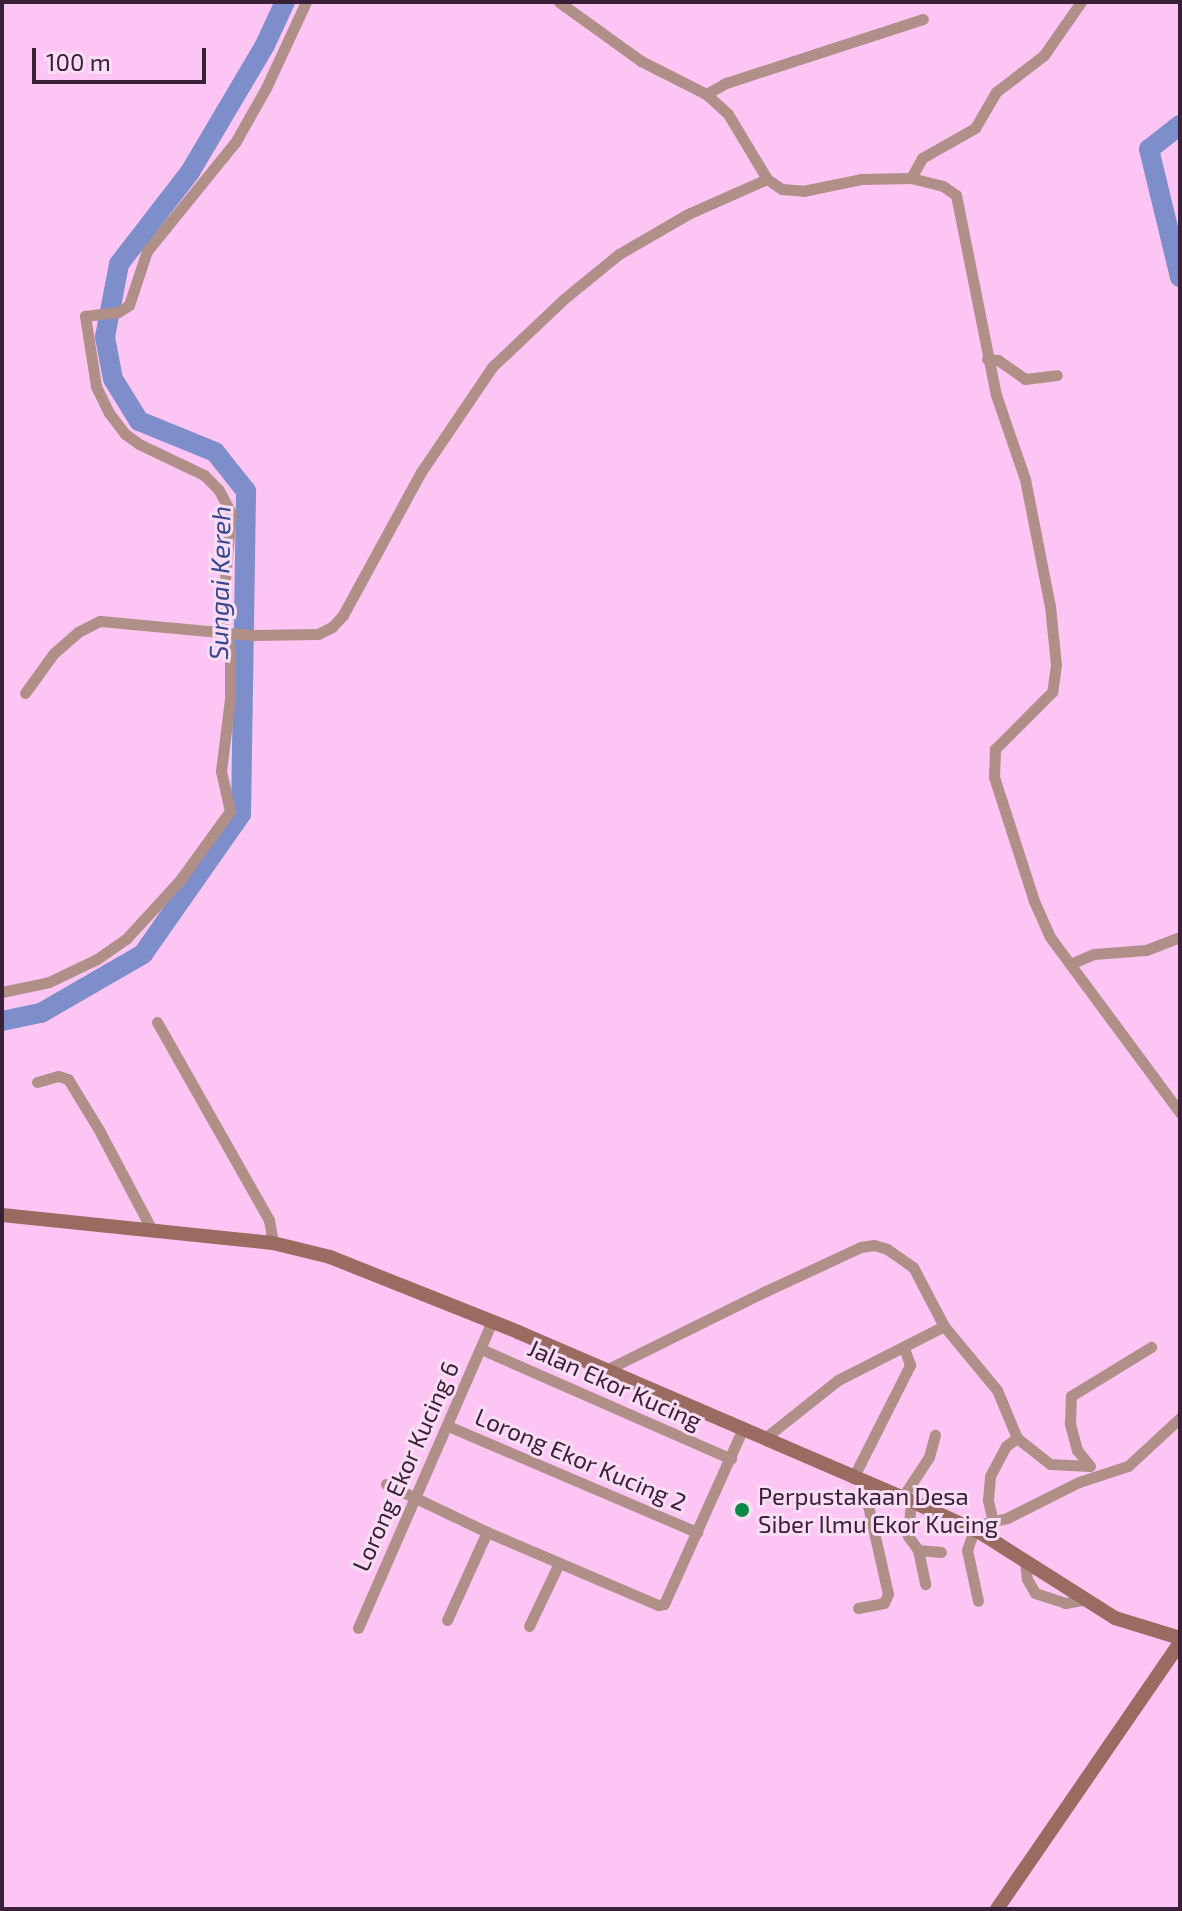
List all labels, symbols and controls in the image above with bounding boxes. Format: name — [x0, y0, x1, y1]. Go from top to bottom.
scale bar — [36, 32, 210, 82]
text: 100 m — [46, 47, 111, 76]
water label: Sungai Kereh — [202, 506, 236, 660]
street label: Jalan Ekor Kucing — [523, 1333, 707, 1435]
street label: Lorong Ekor Kucing 6 — [346, 1356, 464, 1576]
street label: Lorong Ekor Kucing 2 — [471, 1401, 691, 1517]
place label: Perpustakaan Desa Siber Ilmu Ekor Kucing — [758, 1482, 999, 1538]
marker: Perpustakaan Desa Siber Ilmu Ekor Kucing — [733, 1501, 751, 1519]

